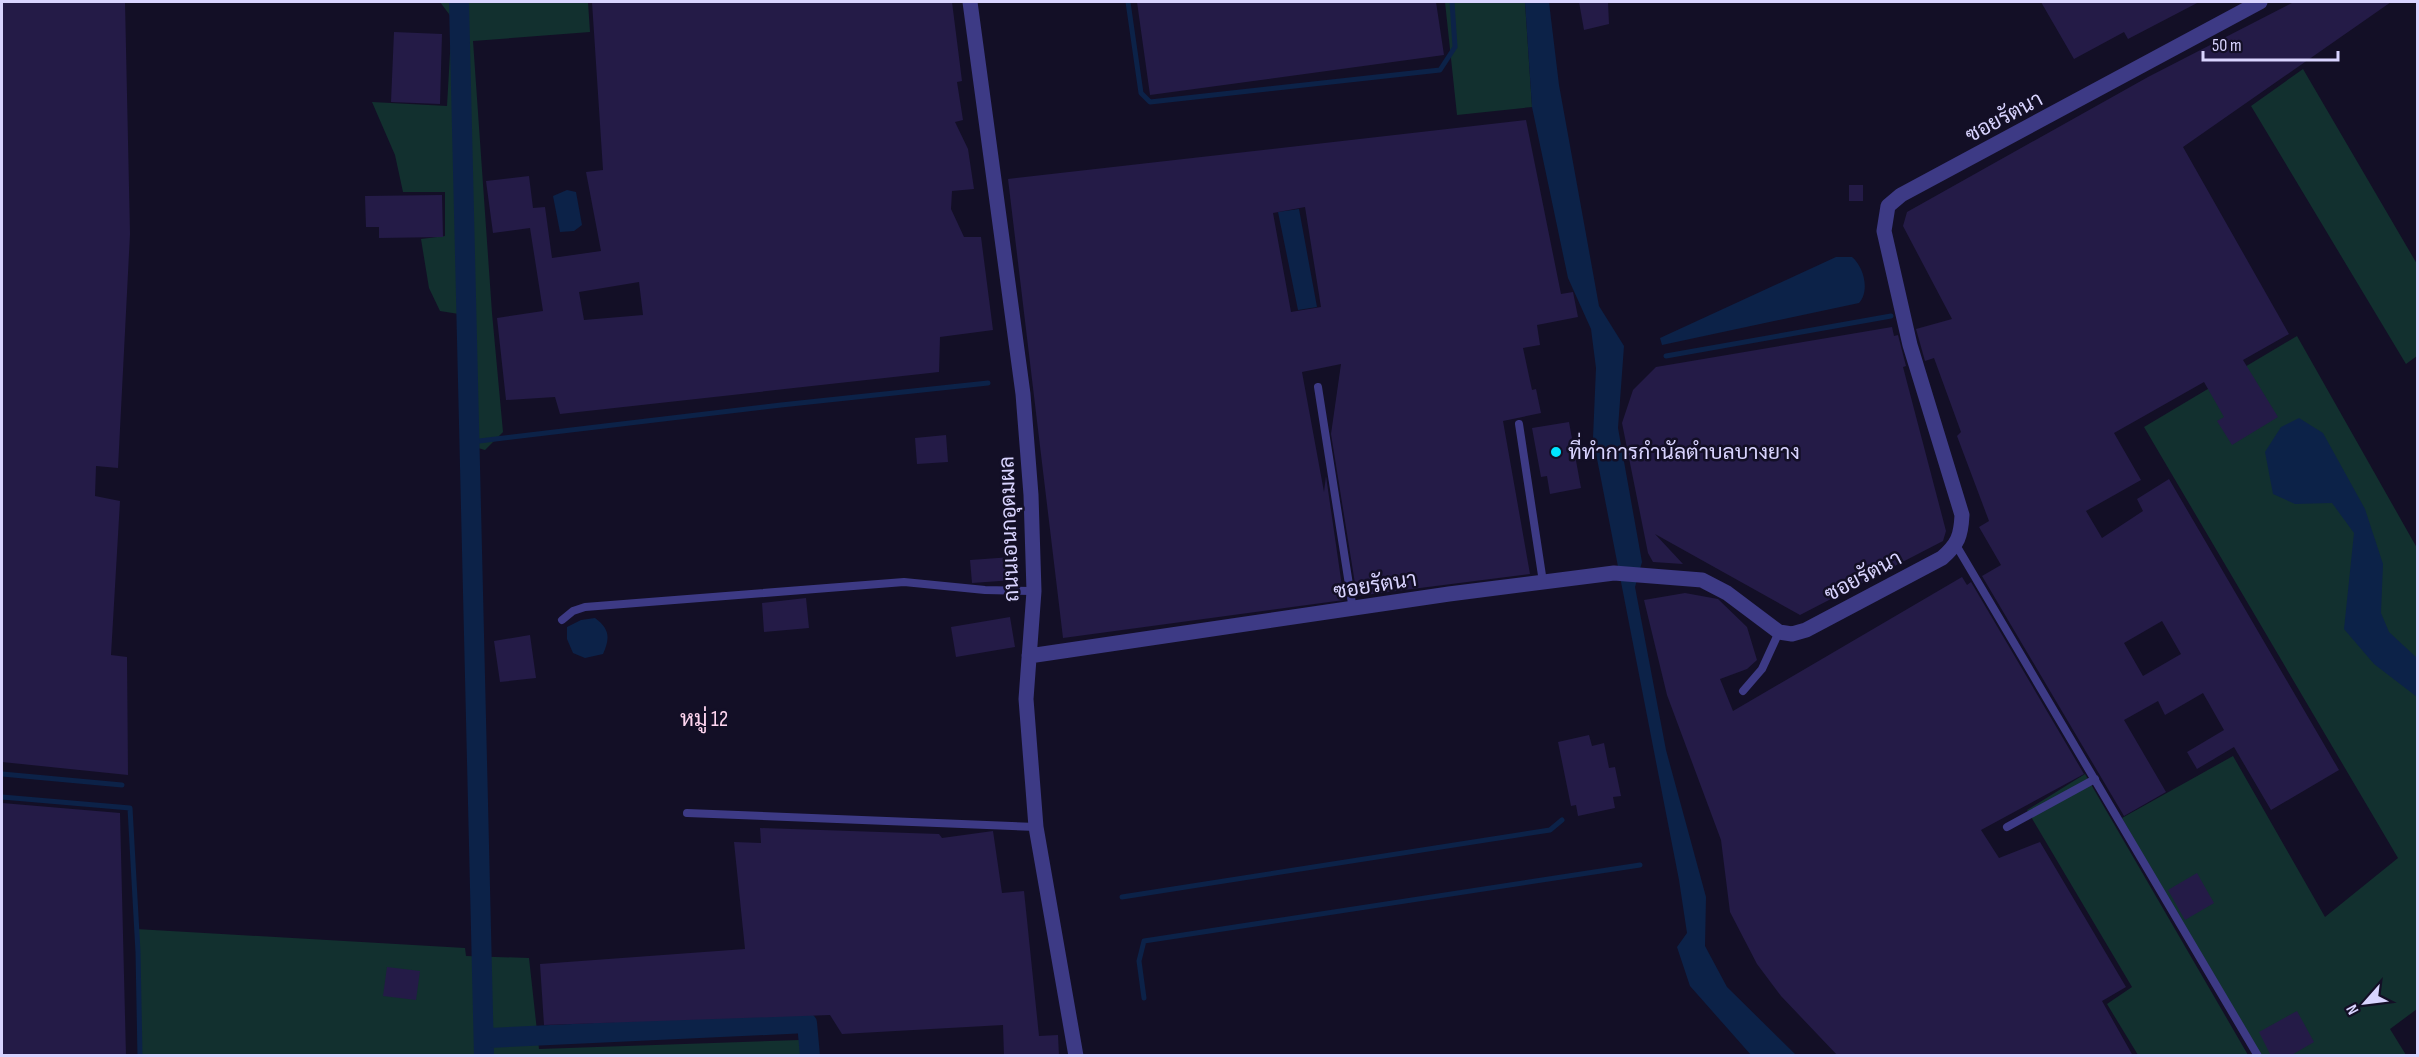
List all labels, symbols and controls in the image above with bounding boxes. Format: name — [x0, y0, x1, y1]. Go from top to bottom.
scale bar — [2203, 24, 2338, 62]
text: 50 m — [2212, 35, 2242, 56]
street label: ซอยรัตนา — [1961, 87, 2047, 148]
place label: ที่ทำการกำนัลตำบลบางยาง — [1568, 432, 1800, 465]
marker: ที่ทำการกำนัลตำบลบางยาง — [1549, 445, 1563, 459]
street label: ถนนเอนกอุดมผล — [994, 455, 1026, 602]
street label: ซอยรัตนา — [1820, 546, 1906, 607]
street label: ซอยรัตนา — [1332, 567, 1418, 604]
district label: หมู่ 12 — [680, 706, 728, 734]
north arrow — [2335, 973, 2395, 1033]
text: N — [2343, 1001, 2363, 1018]

